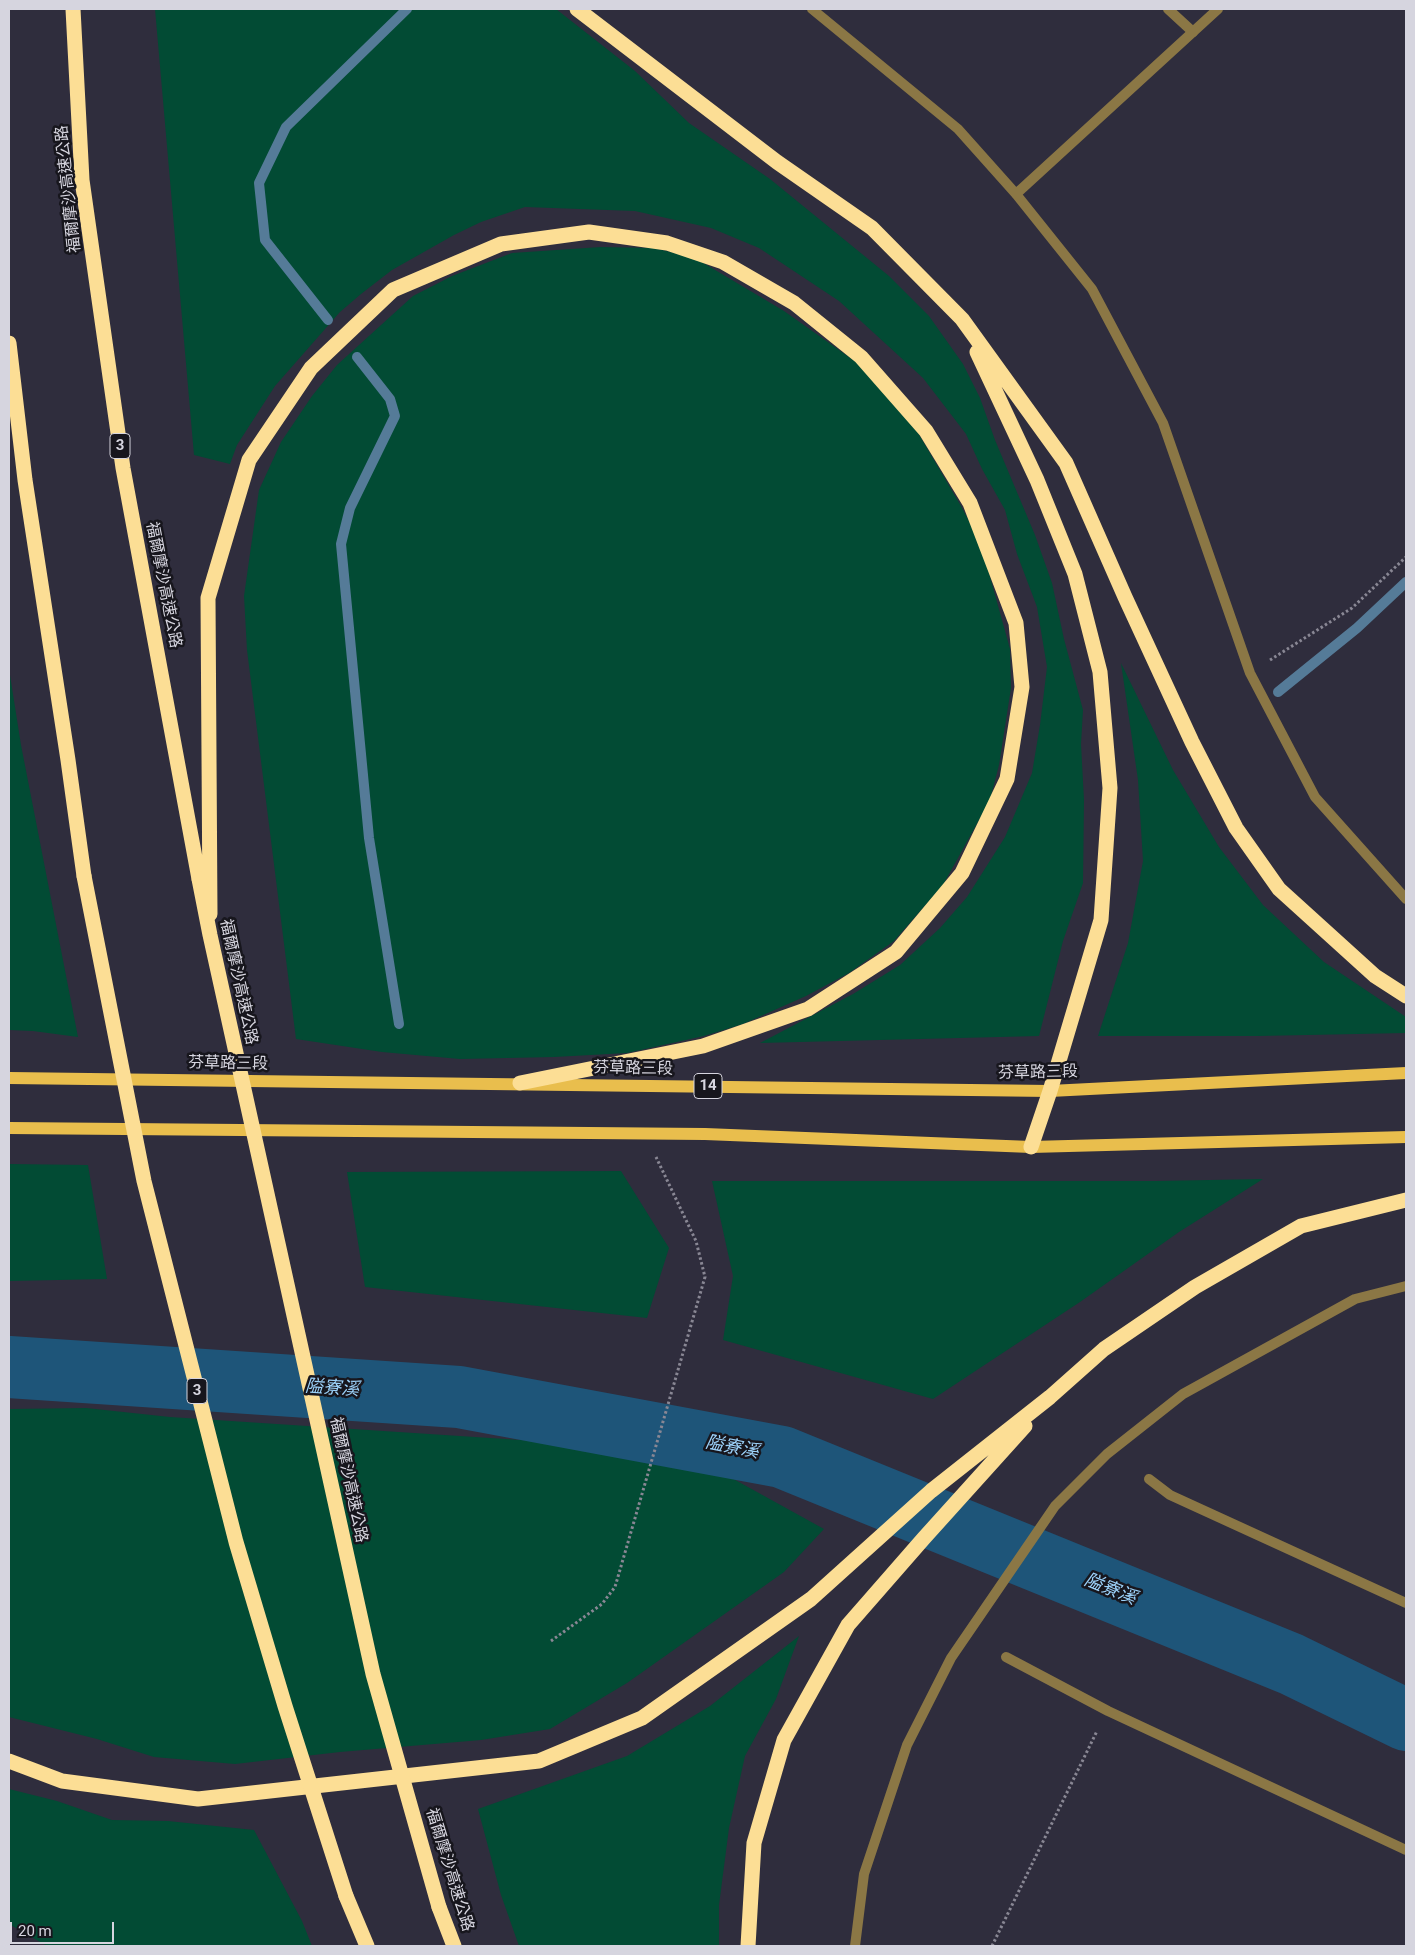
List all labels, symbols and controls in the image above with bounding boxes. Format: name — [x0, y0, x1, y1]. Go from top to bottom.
street label: 福爾摩沙高速公路 — [53, 124, 85, 254]
road number: 3 — [110, 434, 130, 458]
street label: 福爾摩沙高速公路 — [141, 520, 185, 650]
street label: 福爾摩沙高速公路 — [215, 917, 261, 1047]
street label: 芬草路三段 — [188, 1054, 268, 1074]
street label: 芬草路三段 — [593, 1059, 673, 1079]
street label: 芬草路三段 — [998, 1063, 1078, 1083]
road number: 14 — [694, 1074, 722, 1098]
water label: 隘寮溪 — [304, 1376, 360, 1402]
road number: 3 — [187, 1378, 207, 1404]
street label: 福爾摩沙高速公路 — [325, 1415, 371, 1545]
water label: 隘寮溪 — [703, 1432, 761, 1464]
water label: 隘寮溪 — [1081, 1570, 1139, 1610]
street label: 福爾摩沙高速公路 — [421, 1806, 477, 1934]
scale bar — [12, 1912, 116, 1944]
text: 20 m — [18, 1922, 52, 1940]

